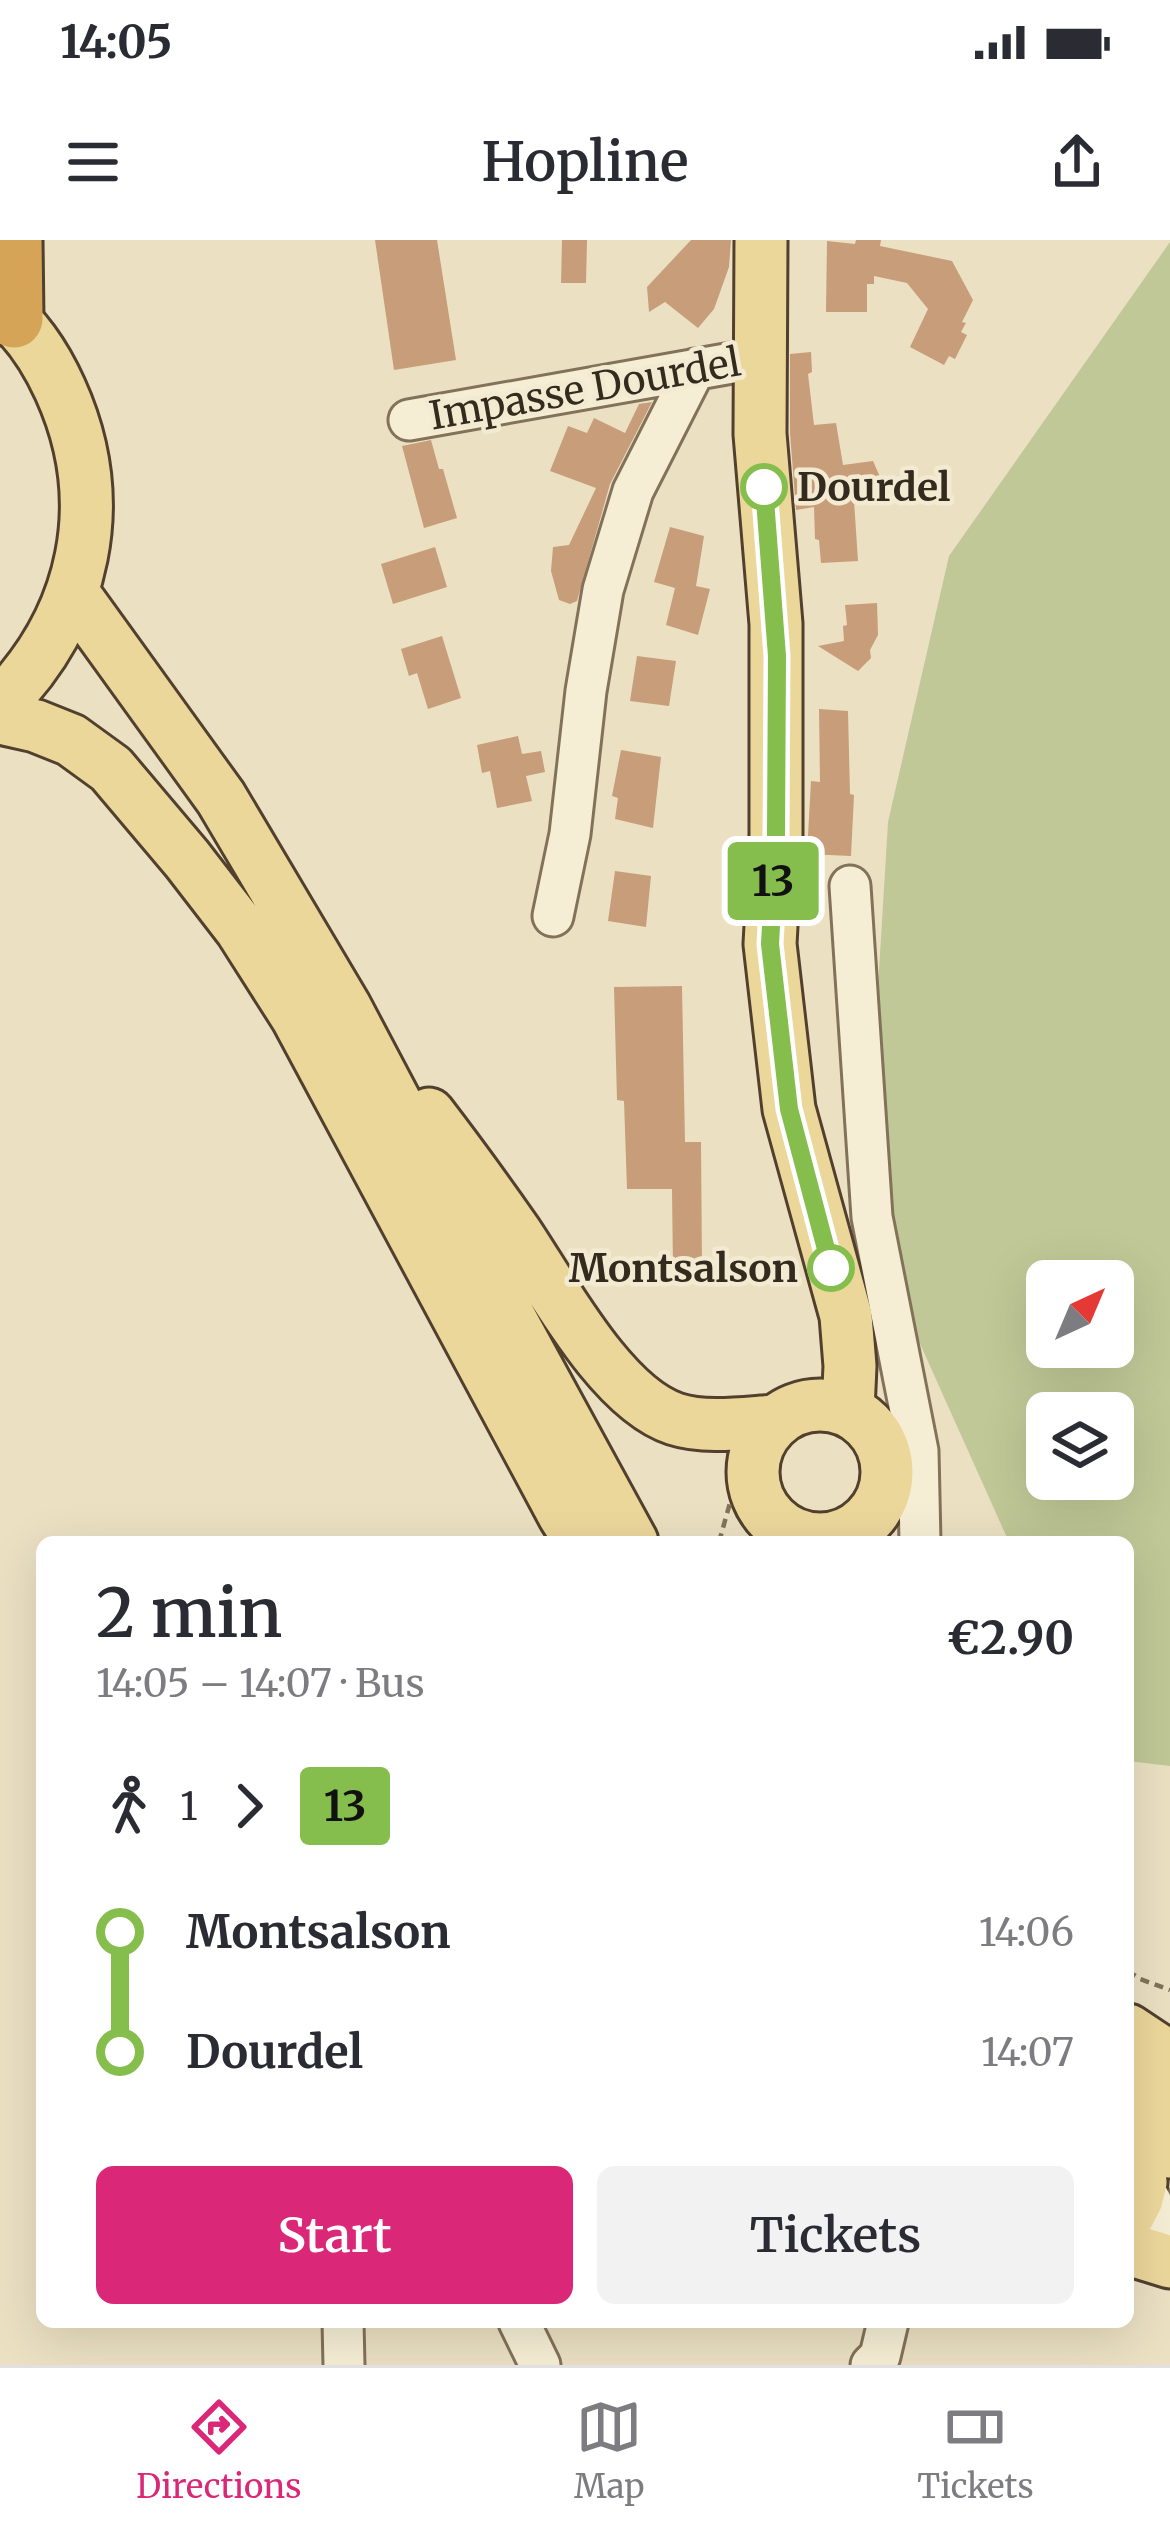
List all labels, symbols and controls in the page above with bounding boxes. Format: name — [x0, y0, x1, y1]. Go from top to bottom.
text: 14:05 — [60, 14, 172, 70]
text: Hopline — [481, 128, 689, 196]
icon: menu — [60, 129, 126, 195]
icon: share — [1044, 129, 1110, 195]
street label: Impasse Dourdel — [426, 338, 744, 440]
place label: Dourdel — [797, 463, 951, 512]
marker: Dourdel — [742, 465, 786, 509]
line badge: 13 — [719, 842, 827, 920]
text: 13 — [752, 855, 794, 907]
place label: Montsalson — [569, 1244, 798, 1293]
marker: Montsalson — [809, 1246, 853, 1290]
north arrow — [1026, 1260, 1134, 1368]
map controls — [1026, 1260, 1134, 1500]
button: layers — [1026, 1392, 1134, 1500]
text: 2 min — [96, 1572, 282, 1655]
text: €2.90 — [946, 1610, 1074, 1666]
text: 14:05 – 14:07 · Bus — [96, 1659, 425, 1708]
icon: walk — [96, 1773, 162, 1839]
icon: forward — [216, 1773, 282, 1839]
text: 13 — [324, 1780, 366, 1832]
text: 1 — [180, 1782, 198, 1831]
text: Montsalson — [186, 1904, 451, 1960]
text: 14:06 — [979, 1908, 1074, 1957]
text: Dourdel — [186, 2024, 363, 2080]
text: 14:07 — [981, 2028, 1074, 2077]
button: Start — [96, 2166, 573, 2304]
button: Tickets — [597, 2166, 1074, 2304]
tab: Directions — [136, 2394, 301, 2507]
tab: Map — [574, 2394, 644, 2507]
tab: Tickets — [917, 2394, 1034, 2507]

